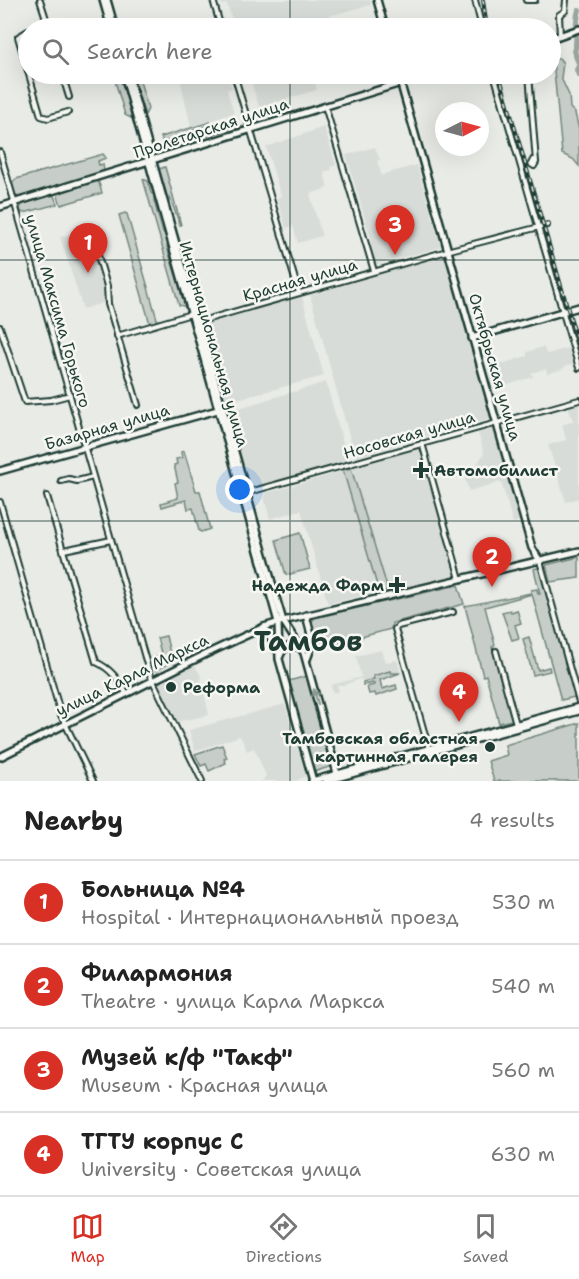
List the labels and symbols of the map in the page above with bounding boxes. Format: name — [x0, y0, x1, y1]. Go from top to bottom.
street label: Пролетарская улица — [131, 93, 291, 163]
north arrow — [435, 102, 489, 156]
pin: 3 — [376, 206, 414, 255]
street label: улица Максима Горького — [20, 212, 96, 410]
pin: 1 — [68, 224, 107, 273]
street label: Интернациональная улица — [174, 238, 254, 450]
street label: Красная улица — [240, 254, 360, 306]
street label: Октябрьская улица — [464, 291, 526, 443]
street label: Базарная улица — [42, 399, 172, 455]
street label: Носовская улица — [341, 406, 477, 464]
place label: Автомобилист — [434, 460, 559, 481]
marker: Автомобилист — [412, 461, 430, 479]
your location — [225, 475, 254, 504]
pin: 2 — [472, 538, 512, 587]
place label: Надежда Фарм — [252, 575, 385, 596]
marker: Надежда Фарм — [388, 576, 406, 594]
district label: Тамбов — [254, 622, 362, 660]
street label: улица Карла Маркса — [52, 629, 212, 721]
pin: 4 — [440, 672, 478, 722]
place label: Реформа — [183, 677, 260, 698]
marker: Реформа — [164, 680, 178, 694]
one-way arrow — [311, 687, 320, 705]
place label: Тамбовская областная картинная галерея — [282, 728, 478, 767]
marker: Тамбовская областная картинная галерея — [483, 740, 497, 754]

